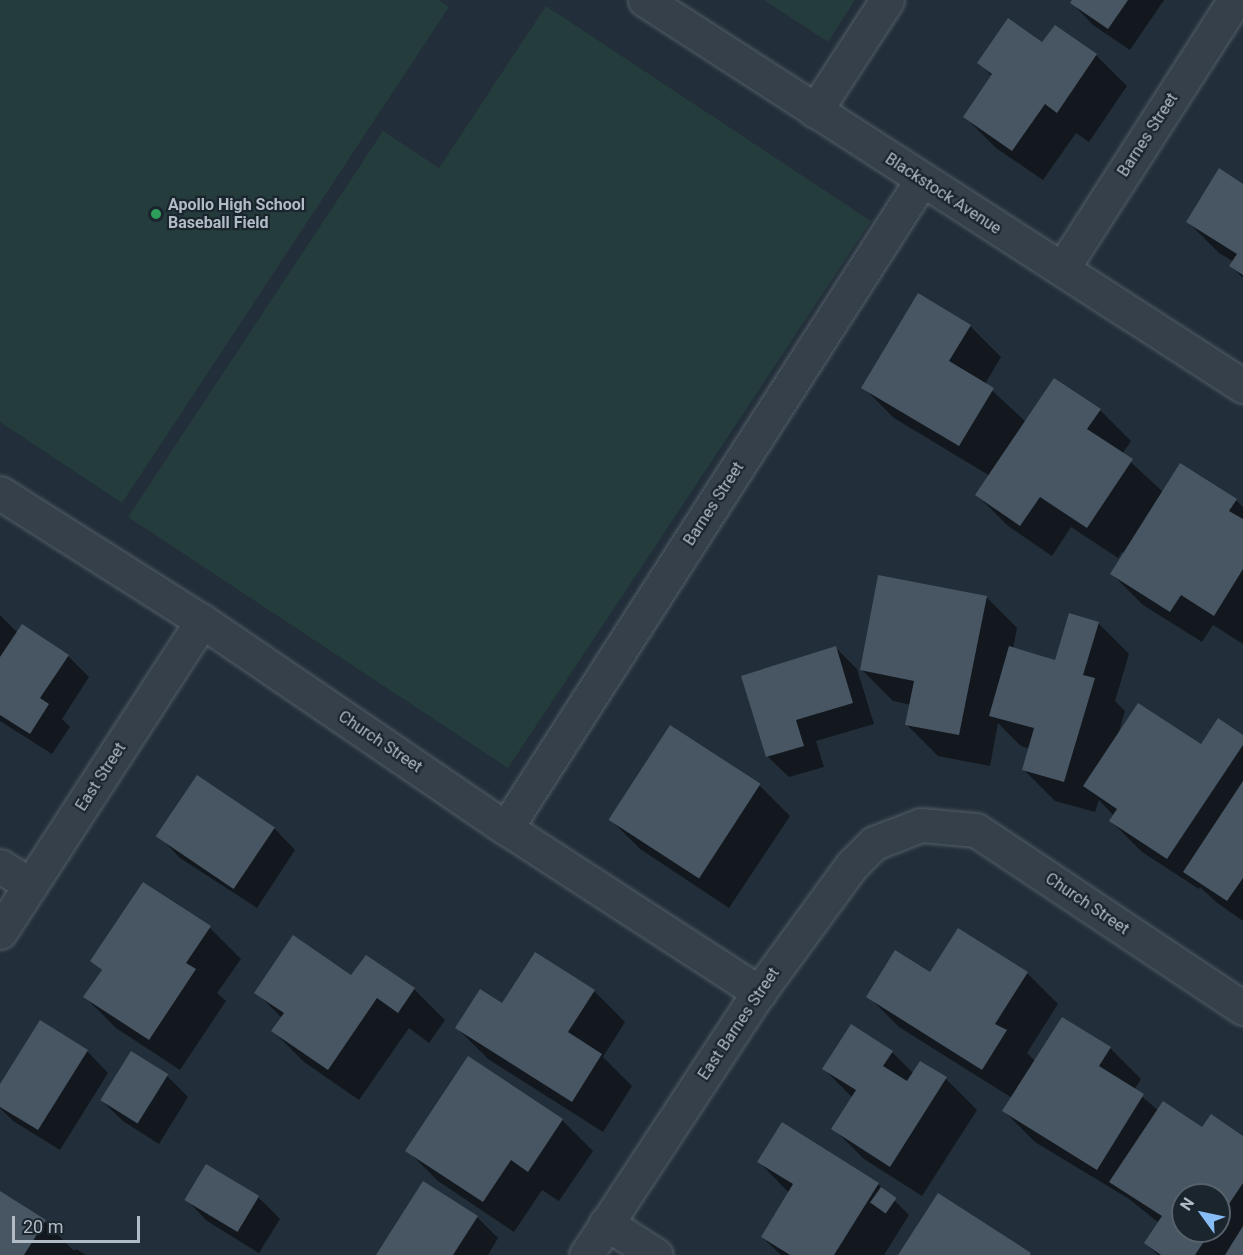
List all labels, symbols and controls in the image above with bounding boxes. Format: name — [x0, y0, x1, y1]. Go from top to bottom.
street label: Barnes Street — [1114, 90, 1182, 180]
street label: Blackstock Avenue — [881, 149, 1005, 239]
place label: Apollo High School Baseball Field — [168, 195, 305, 233]
marker: Apollo High School Baseball Field — [149, 207, 163, 221]
street label: Barnes Street — [680, 459, 748, 549]
street label: Church Street — [335, 707, 425, 777]
street label: East Street — [72, 739, 130, 815]
street label: Church Street — [1042, 869, 1132, 939]
street label: East Barnes Street — [694, 964, 784, 1084]
north arrow — [1171, 1183, 1231, 1243]
text: N — [1176, 1194, 1198, 1214]
scale bar — [15, 1204, 142, 1242]
text: 20 m — [23, 1216, 63, 1237]

